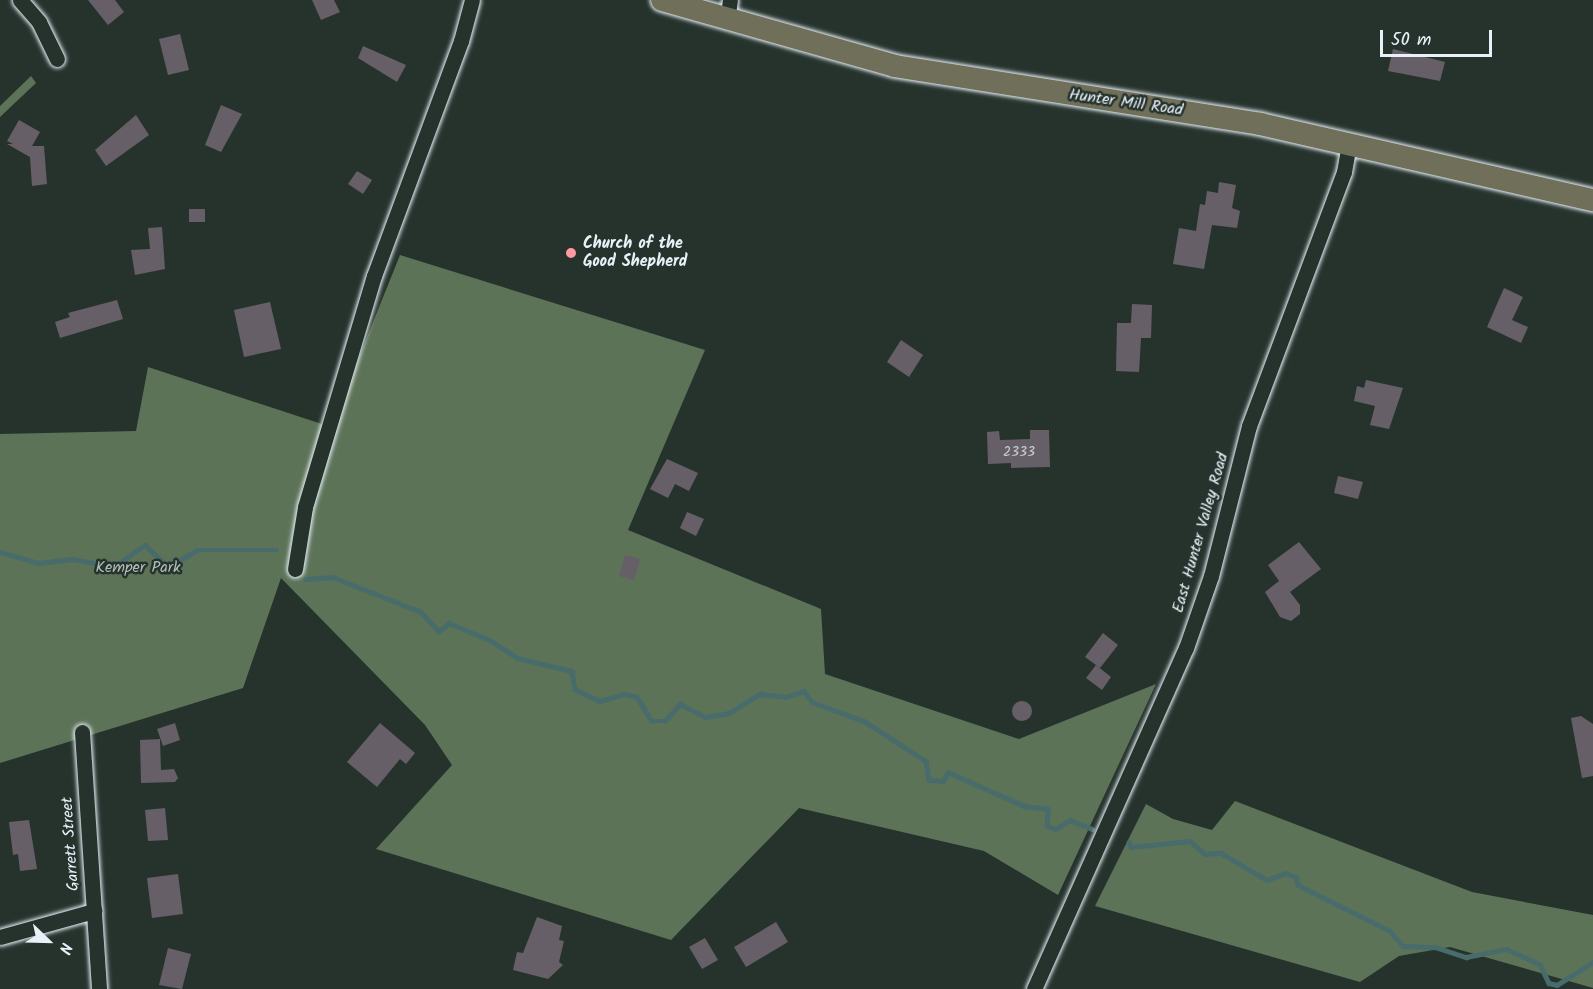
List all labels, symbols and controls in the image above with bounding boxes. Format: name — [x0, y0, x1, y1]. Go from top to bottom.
scale bar — [1383, 18, 1496, 56]
text: 50 m — [1391, 26, 1431, 55]
street label: Hunter Mill Road — [1068, 86, 1184, 120]
place label: Church of the Good Shepherd — [583, 234, 687, 272]
marker: Church of the Good Shepherd — [564, 246, 578, 260]
house number: 2333 — [1003, 444, 1035, 460]
street label: East Hunter Valley Road — [1169, 451, 1233, 615]
park label: Kemper Park — [96, 558, 180, 578]
street label: Garrett Street — [58, 796, 84, 892]
north arrow — [18, 911, 78, 971]
text: N — [52, 939, 79, 958]

